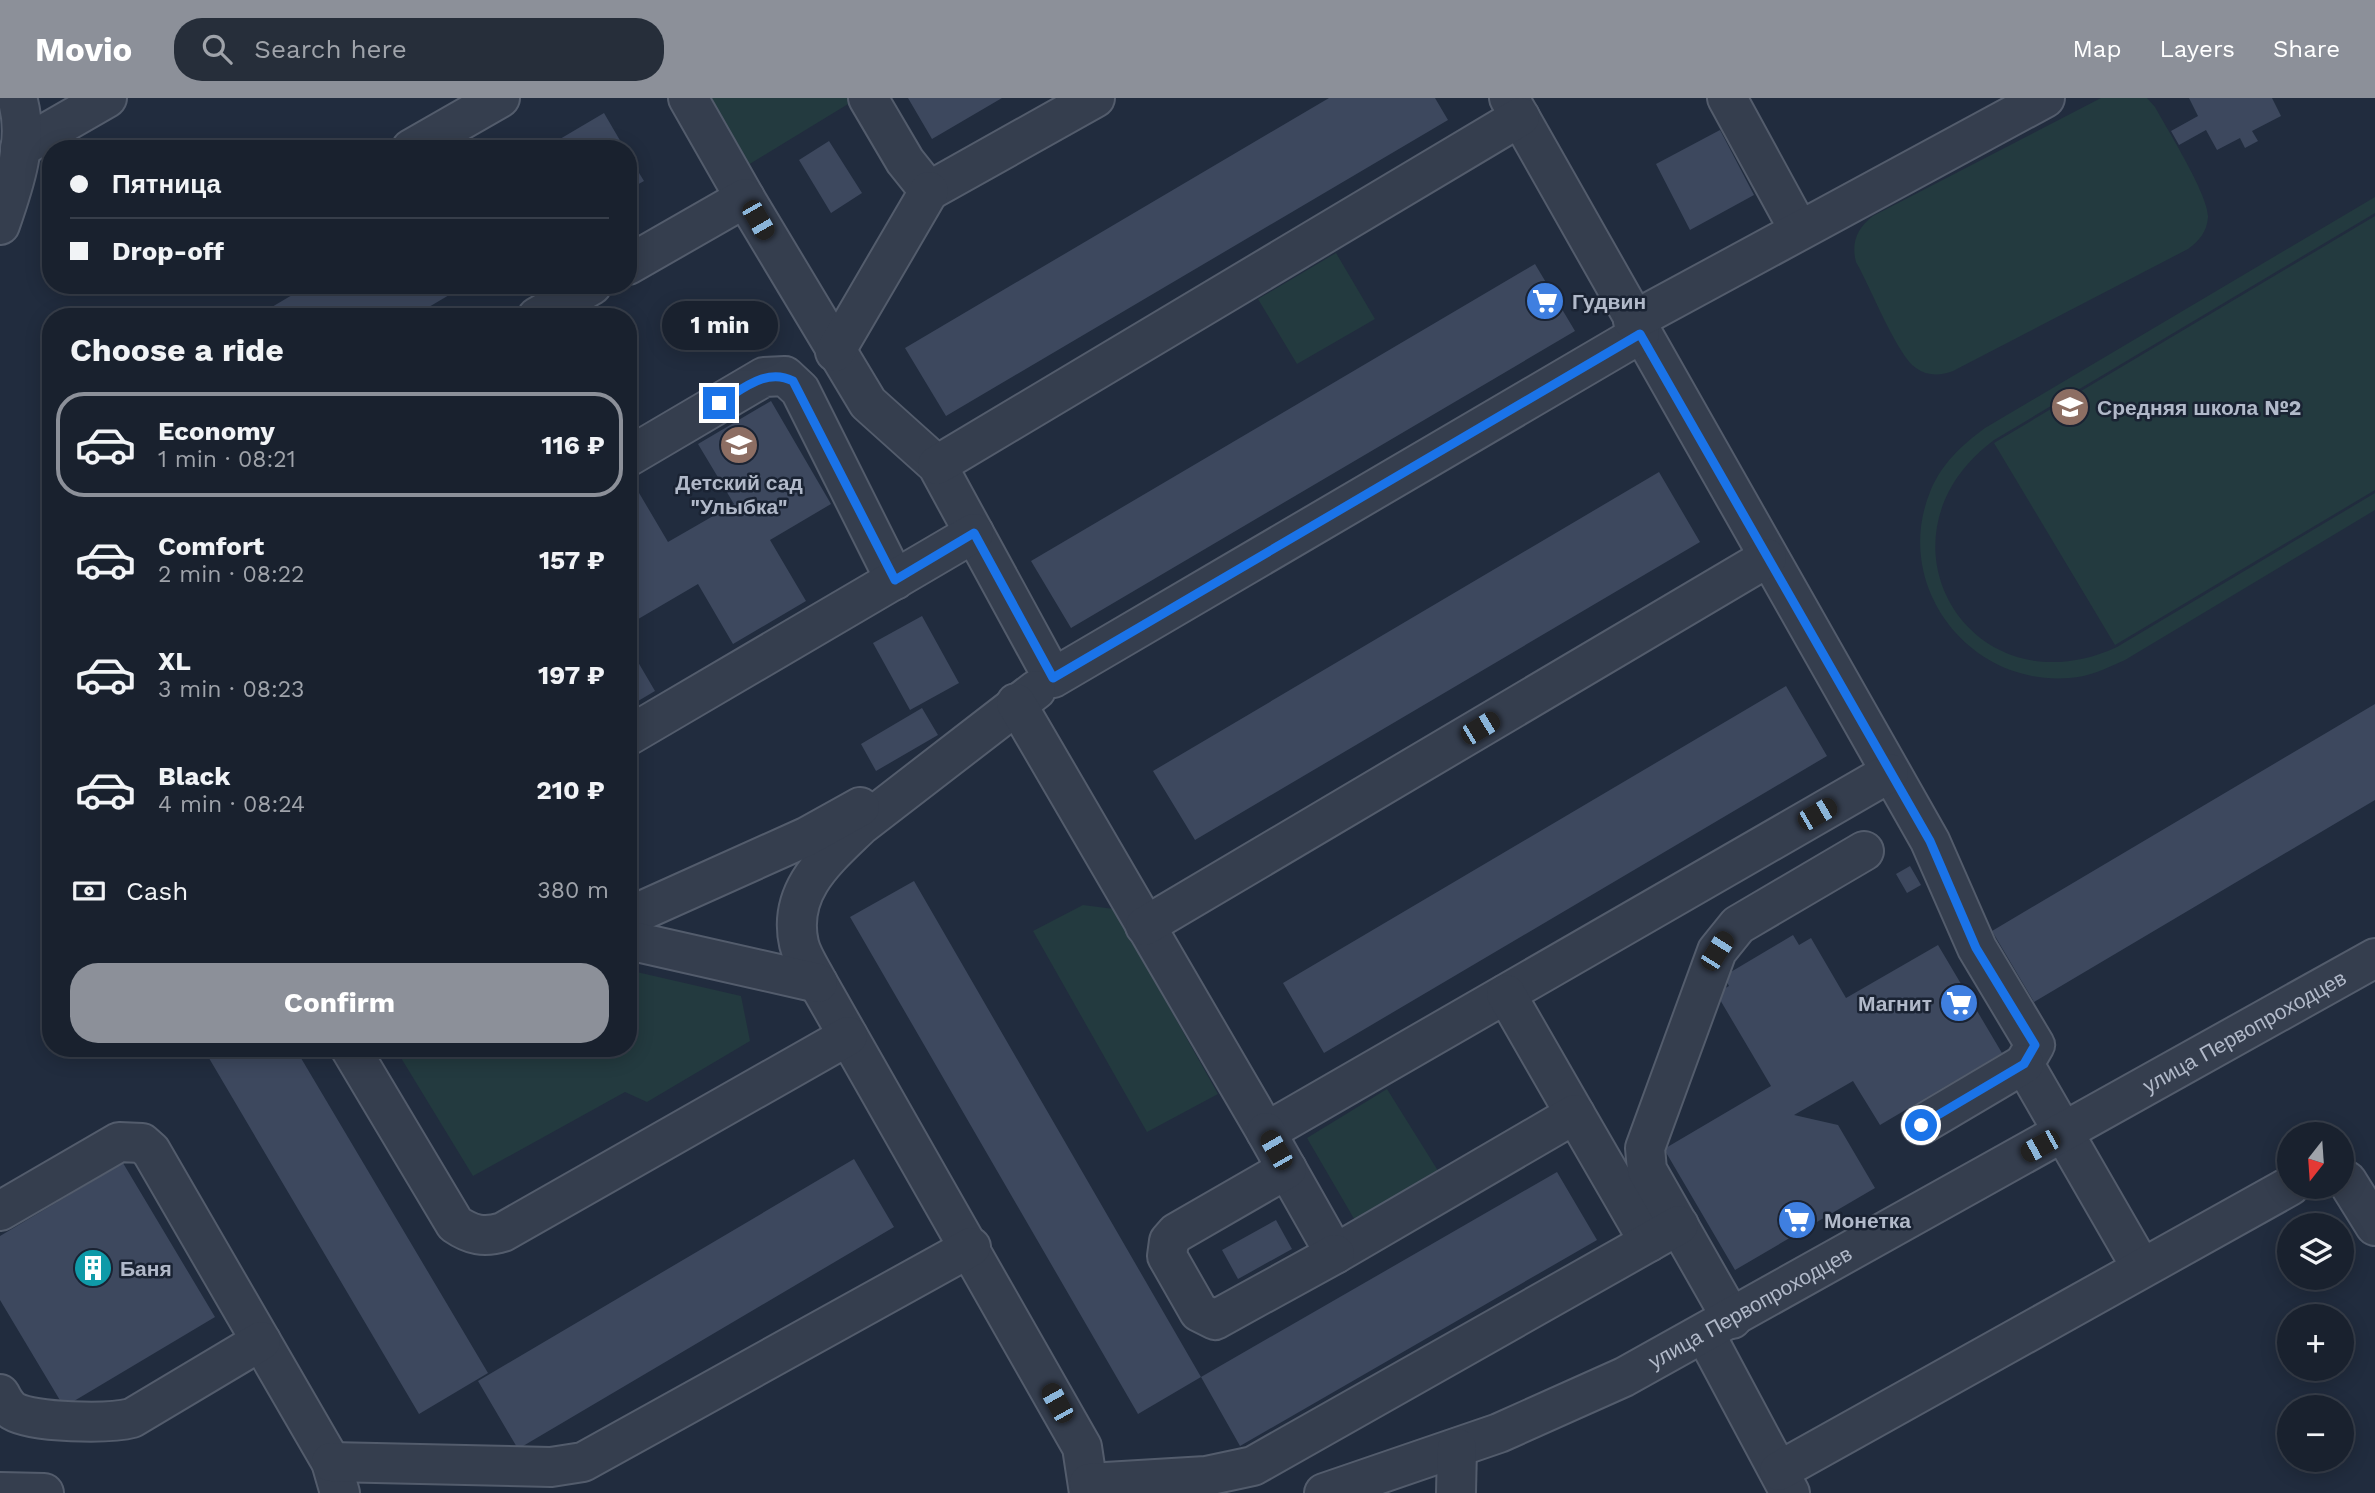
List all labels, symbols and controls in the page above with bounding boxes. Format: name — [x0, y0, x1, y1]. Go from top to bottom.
search box — [174, 18, 664, 81]
text: Movio — [35, 30, 132, 69]
icon: search — [198, 30, 236, 68]
text: Search here — [254, 34, 407, 64]
text: Map — [2073, 35, 2121, 63]
text: Layers — [2159, 35, 2235, 63]
text: Share — [2273, 35, 2340, 63]
text: Пятница — [112, 169, 221, 199]
car — [739, 197, 778, 243]
text: Drop-off — [112, 236, 224, 266]
supermarket icon: Гудвин — [1524, 280, 1566, 322]
place label: Гудвин — [1572, 289, 1646, 314]
callout: 1 min — [661, 302, 777, 350]
text: 1 min — [690, 312, 750, 339]
text: Choose a ride — [70, 331, 284, 369]
school or university icon: Средняя школа №2 — [2049, 386, 2091, 428]
route end — [703, 387, 735, 419]
place label: Средняя школа №2 — [2097, 395, 2301, 420]
icon: car — [74, 413, 137, 476]
text: Economy — [158, 416, 275, 446]
school or university icon: Детский сад "Улыбка" — [718, 424, 760, 466]
text: 116 ₽ — [541, 430, 605, 460]
text: 1 min · 08:21 — [158, 446, 296, 473]
place label: Детский сад "Улыбка" — [675, 470, 803, 519]
icon: car — [74, 528, 137, 591]
text: Comfort — [158, 531, 264, 561]
text: 157 ₽ — [539, 545, 605, 575]
text: 2 min · 08:22 — [158, 561, 305, 588]
icon: car — [74, 643, 137, 706]
text: XL — [158, 646, 191, 676]
text: 197 ₽ — [538, 660, 605, 690]
text: 3 min · 08:23 — [158, 676, 305, 703]
car — [1457, 708, 1504, 748]
icon: car — [74, 758, 137, 821]
text: Black — [158, 761, 230, 791]
text: 210 ₽ — [536, 775, 605, 805]
text: 4 min · 08:24 — [158, 791, 305, 818]
car — [1794, 794, 1841, 834]
icon: cash — [70, 872, 108, 910]
text: Cash — [126, 876, 188, 906]
text: 380 m — [537, 877, 609, 904]
car — [1697, 928, 1738, 974]
button: Confirm — [70, 963, 609, 1043]
street label: улица Первопроходцев — [2138, 964, 2350, 1098]
supermarket icon: Магнит — [1938, 982, 1980, 1024]
place label: Магнит — [1858, 991, 1932, 1016]
route start — [1905, 1109, 1937, 1141]
north arrow — [2277, 1122, 2354, 1199]
map controls — [2277, 1122, 2354, 1472]
car — [1257, 1127, 1296, 1173]
car — [2017, 1127, 2064, 1165]
supermarket icon: Монетка — [1776, 1199, 1818, 1241]
place label: Монетка — [1824, 1208, 1911, 1233]
button: layers — [2277, 1213, 2354, 1290]
street label: улица Первопроходцев — [1644, 1240, 1856, 1374]
building icon: Баня — [72, 1247, 114, 1289]
place label: Баня — [120, 1256, 172, 1281]
button: + — [2277, 1304, 2354, 1381]
car — [1038, 1380, 1077, 1426]
button: − — [2277, 1395, 2354, 1472]

